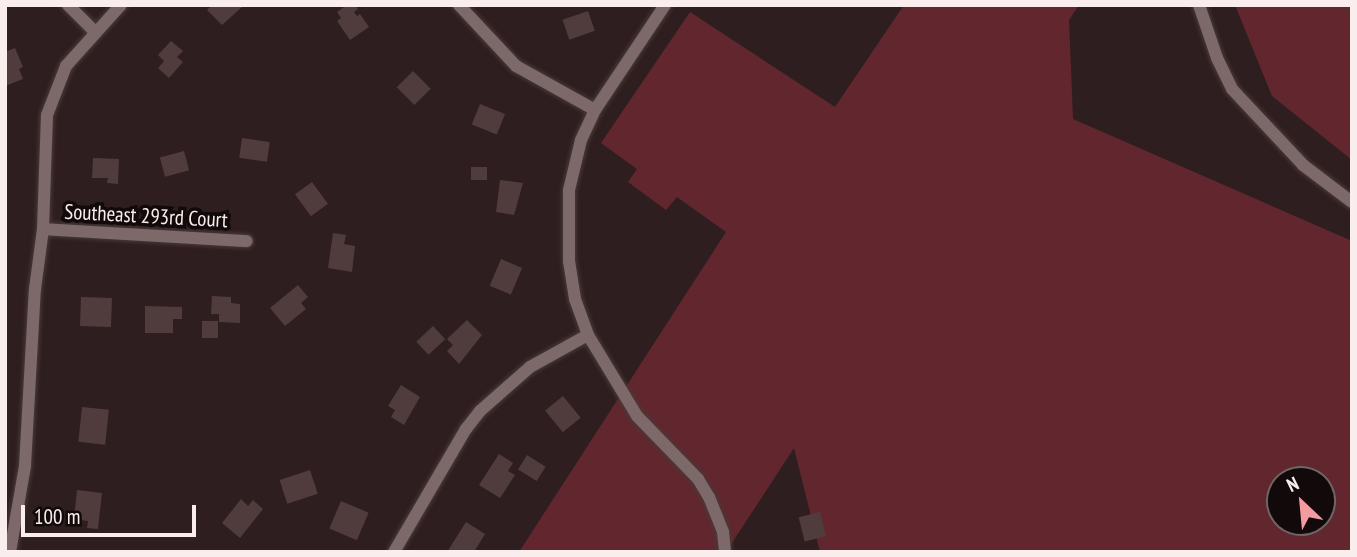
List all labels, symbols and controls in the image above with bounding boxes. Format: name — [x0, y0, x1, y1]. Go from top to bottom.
street label: Southeast 293rd Court — [64, 199, 228, 233]
north arrow — [1266, 466, 1336, 536]
text: N — [1283, 471, 1303, 497]
scale bar — [24, 490, 200, 534]
text: 100 m — [34, 503, 80, 530]

